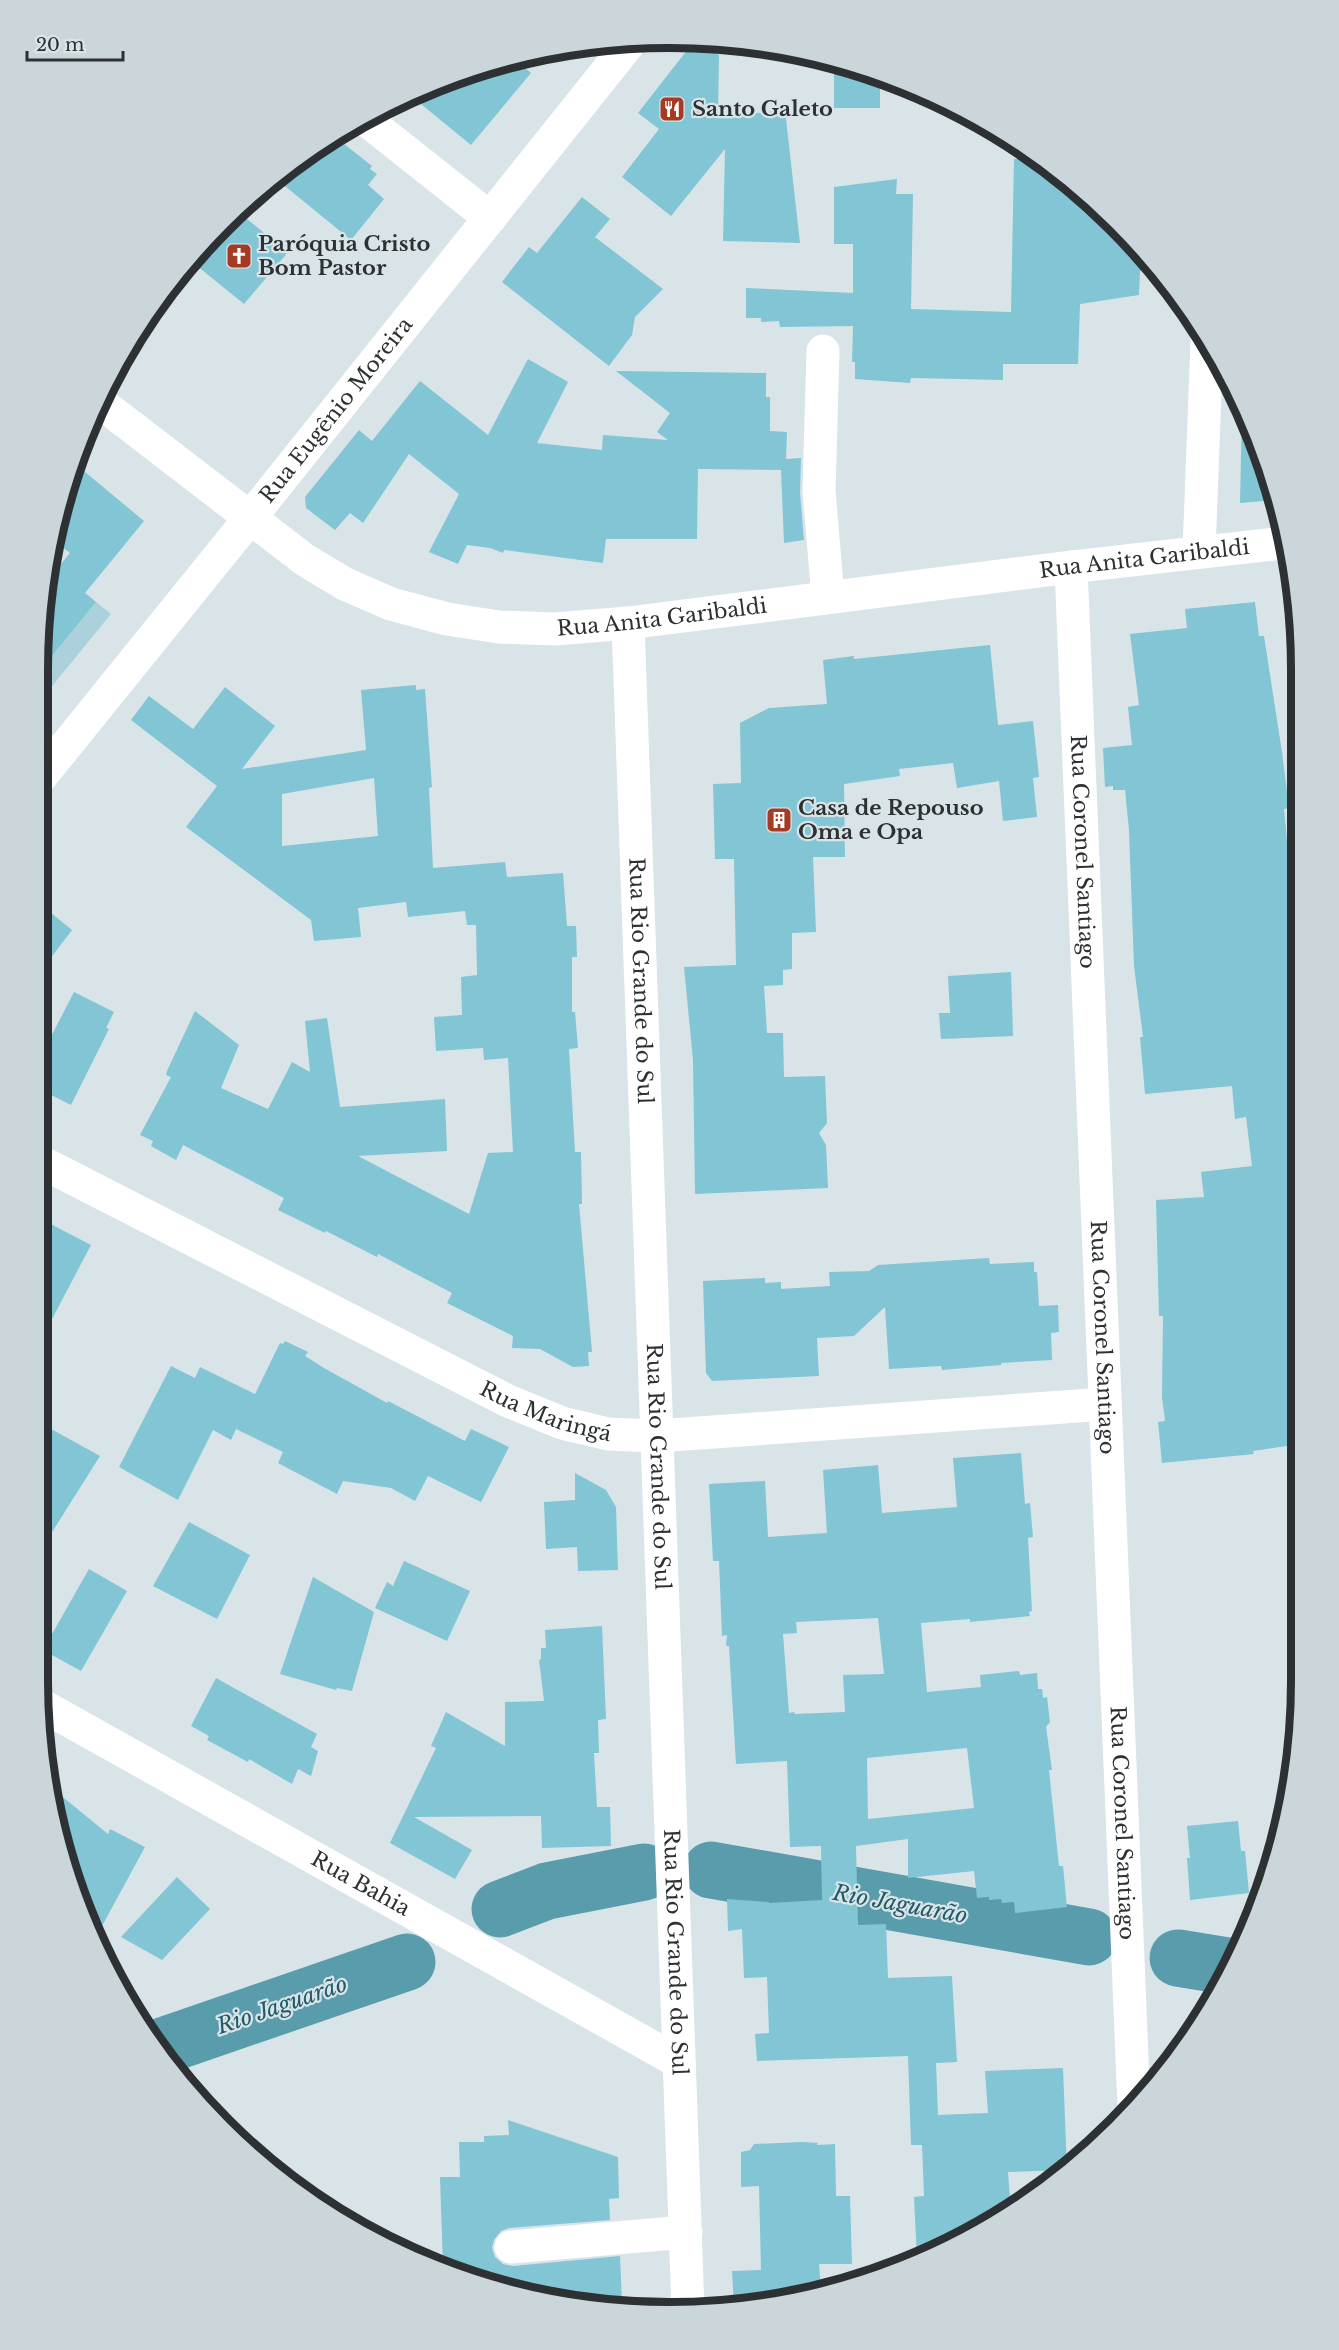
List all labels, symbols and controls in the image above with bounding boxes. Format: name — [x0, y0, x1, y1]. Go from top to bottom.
scale bar — [27, 24, 123, 62]
text: 20 m — [36, 34, 84, 56]
restaurant icon: Santo Galeto — [657, 94, 687, 124]
place label: Santo Galeto — [692, 96, 833, 122]
place label: Paróquia Cristo Bom Pastor — [258, 231, 431, 281]
church icon: Paróquia Cristo Bom Pastor — [224, 241, 254, 271]
street label: Rua Eugênio Moreira — [254, 312, 418, 508]
street label: Rua Anita Garibaldi — [1038, 534, 1251, 584]
street label: Rua Anita Garibaldi — [556, 593, 768, 642]
street label: Rua Coronel Santiago — [1065, 734, 1100, 969]
place label: Casa de Repouso Oma e Opa — [798, 795, 984, 845]
building icon: Casa de Repouso Oma e Opa — [764, 805, 794, 835]
street label: Rua Rio Grande do Sul — [623, 857, 658, 1105]
street label: Rua Coronel Santiago — [1085, 1220, 1120, 1455]
street label: Rua Rio Grande do Sul — [641, 1343, 675, 1590]
street label: Rua Maringá — [475, 1376, 614, 1447]
street label: Rua Coronel Santiago — [1105, 1705, 1140, 1941]
street label: Rua Rio Grande do Sul — [658, 1828, 693, 2076]
street label: Rua Bahia — [307, 1846, 415, 1922]
water label: Rio Jaguarão — [830, 1879, 969, 1929]
water label: Rio Jaguarão — [212, 1970, 351, 2040]

